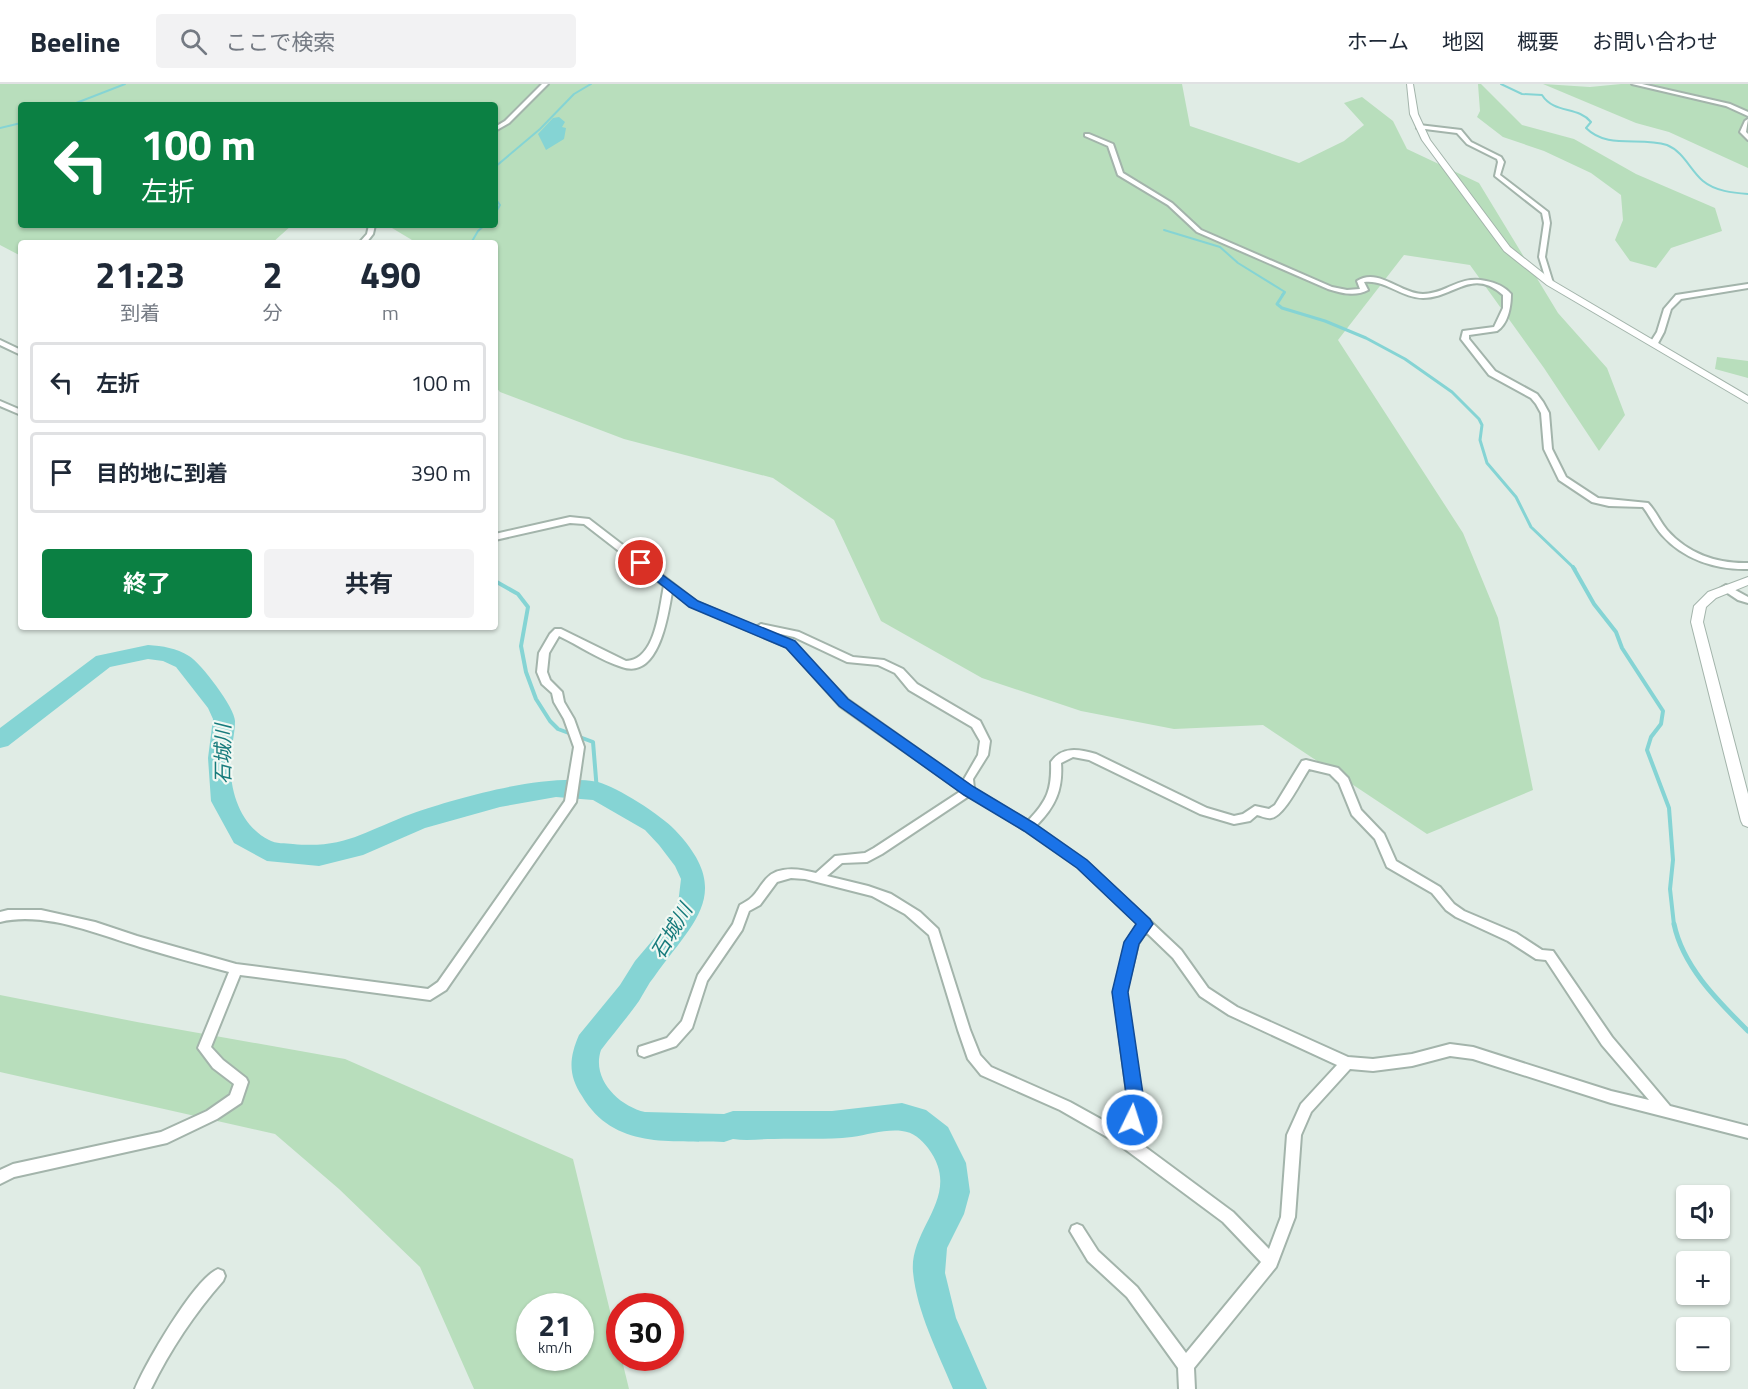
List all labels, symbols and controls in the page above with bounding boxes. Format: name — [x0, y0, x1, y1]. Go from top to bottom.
search box — [156, 14, 576, 68]
text: Beeline — [30, 20, 120, 63]
icon: search — [177, 25, 210, 58]
text: ここで検索 — [225, 25, 335, 59]
text: ホーム — [1347, 25, 1409, 57]
text: 地図 — [1442, 25, 1484, 57]
text: 概要 — [1517, 25, 1559, 57]
text: お問い合わせ — [1592, 25, 1718, 57]
text: 100 m — [141, 112, 256, 176]
icon: left — [42, 126, 120, 204]
text: 左折 — [141, 170, 195, 211]
text: 21:23 — [95, 247, 185, 302]
text: 2 — [263, 247, 283, 302]
text: 490 — [360, 247, 421, 302]
text: 到着 — [120, 297, 160, 328]
text: 分 — [263, 297, 283, 328]
text: m — [382, 297, 399, 328]
icon: left — [45, 366, 78, 399]
text: 左折 — [96, 366, 140, 400]
text: 100 m — [411, 366, 471, 400]
icon: arrive — [45, 456, 78, 489]
text: 目的地に到着 — [96, 456, 228, 490]
text: 390 m — [411, 456, 471, 490]
pin — [615, 537, 666, 588]
icon: arrive — [624, 546, 657, 579]
button: 終了 — [42, 549, 252, 618]
button: 共有 — [264, 549, 474, 618]
water label: 石城川 — [207, 722, 238, 784]
water label: 石城川 — [642, 896, 701, 965]
position arrow — [1100, 1088, 1164, 1152]
map controls — [1676, 1185, 1730, 1371]
button: sound — [1676, 1185, 1730, 1239]
button: + — [1676, 1251, 1730, 1305]
speed limit sign: 30 — [606, 1293, 684, 1371]
text: 21 — [538, 1302, 572, 1348]
button: − — [1676, 1317, 1730, 1371]
text: km/h — [538, 1336, 572, 1359]

